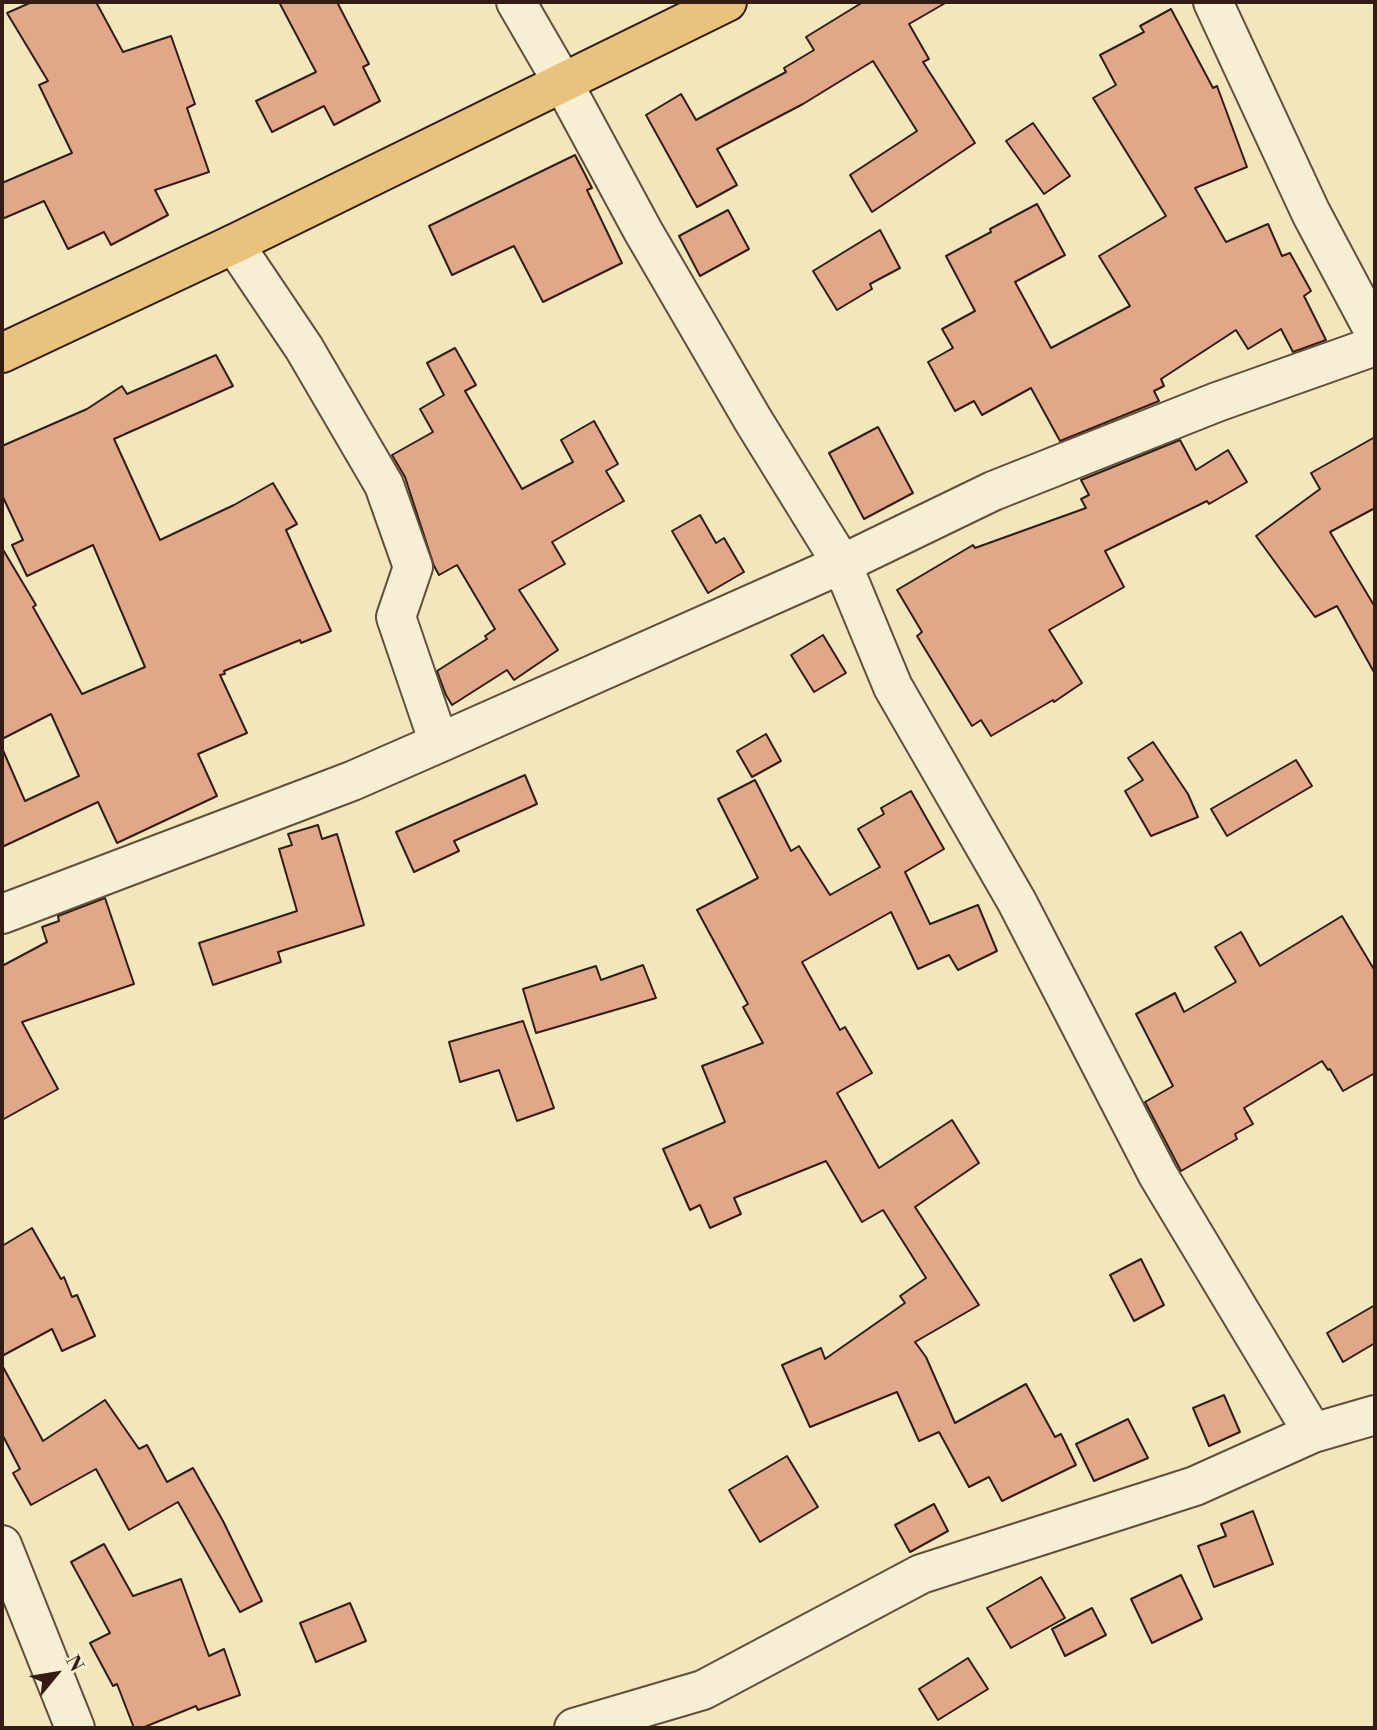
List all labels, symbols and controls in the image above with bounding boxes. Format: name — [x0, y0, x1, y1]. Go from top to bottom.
north arrow — [21, 1639, 91, 1709]
text: N — [60, 1651, 88, 1676]

